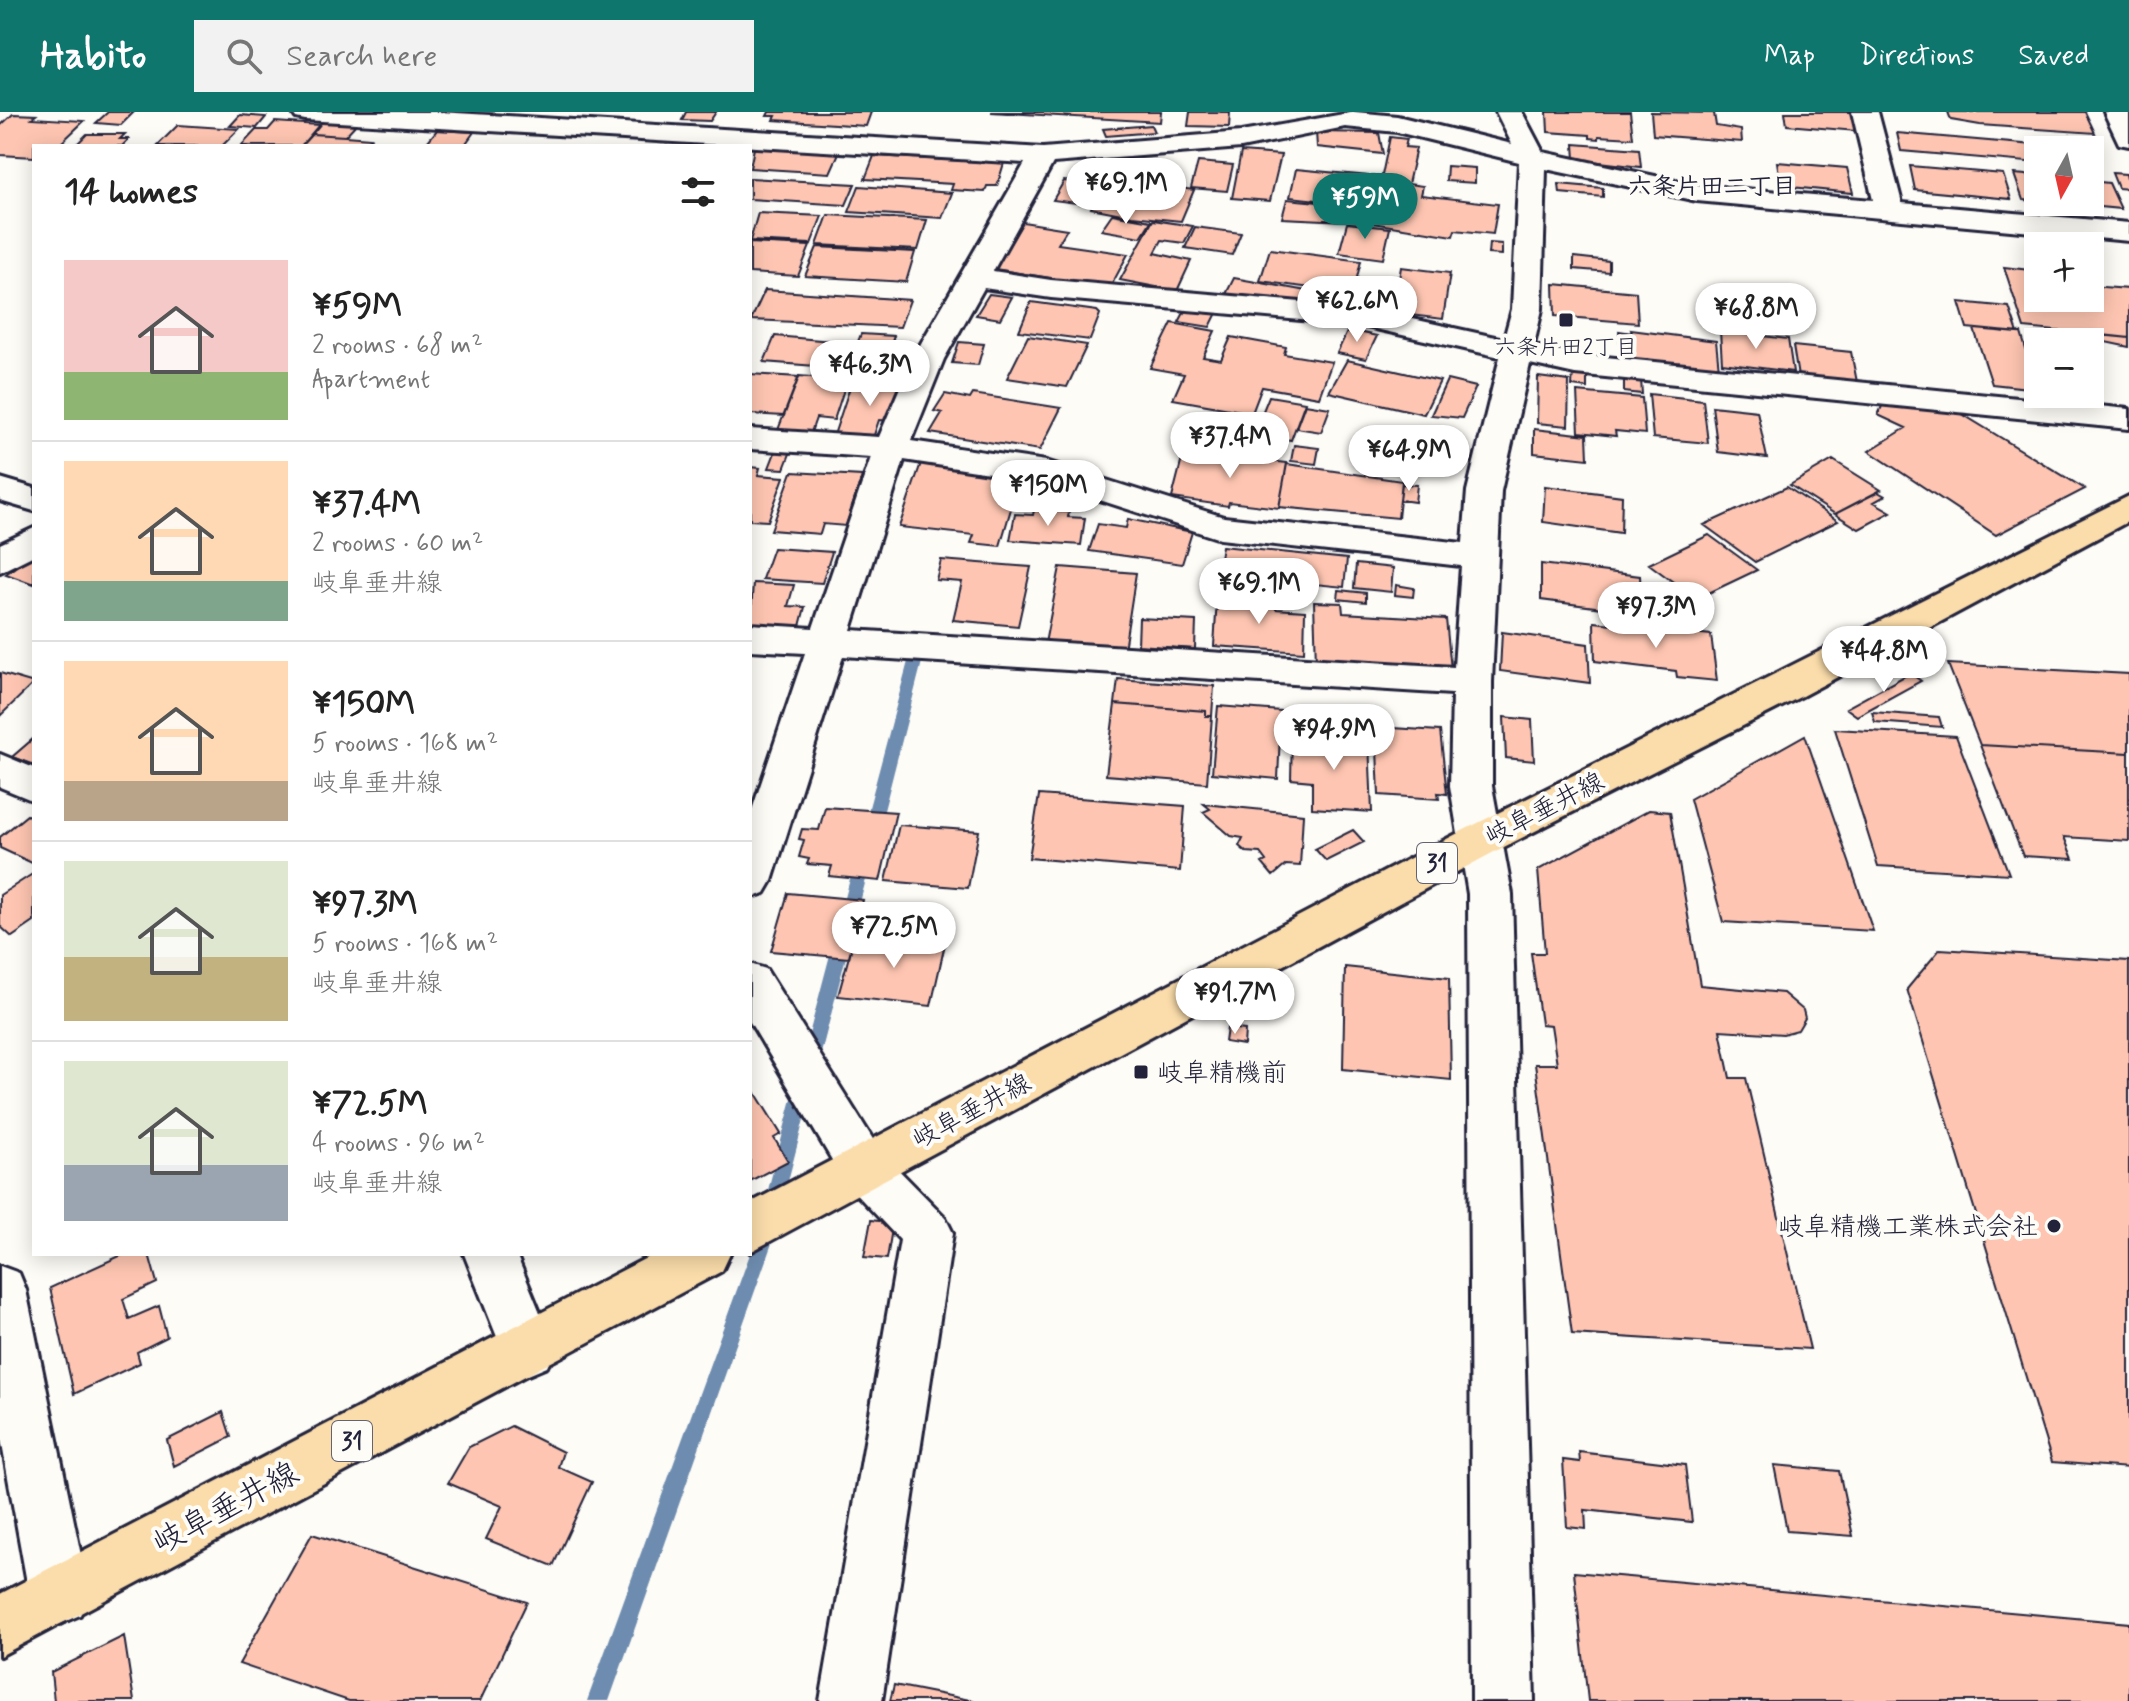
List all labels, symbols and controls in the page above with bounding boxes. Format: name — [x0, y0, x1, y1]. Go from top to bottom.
search box — [194, 20, 754, 92]
text: Habito — [40, 32, 146, 81]
icon: search — [222, 34, 266, 78]
text: Search here — [286, 37, 437, 76]
text: Map — [1764, 38, 1815, 75]
text: Directions — [1859, 38, 1974, 75]
text: Saved — [2018, 38, 2089, 75]
north arrow — [2024, 136, 2104, 216]
map controls — [2024, 136, 2104, 408]
pin: ¥69.1M — [1061, 158, 1191, 226]
text: ¥69.1M — [1084, 167, 1168, 201]
text: 14 homes — [64, 170, 198, 215]
icon: filters — [676, 170, 720, 214]
district label: 六条片田二丁目 — [1628, 172, 1796, 203]
pin: ¥59M — [1318, 173, 1412, 241]
text: ¥59M — [1331, 182, 1399, 216]
button: + — [2024, 232, 2104, 312]
pin: ¥62.6M — [1292, 276, 1422, 344]
pin: ¥68.8M — [1691, 283, 1821, 351]
text: ¥59M — [312, 284, 402, 329]
text: ¥62.6M — [1315, 285, 1399, 319]
icon: home — [128, 292, 224, 388]
text: ¥68.8M — [1713, 292, 1799, 326]
marker: 六条片田2丁目 — [1557, 311, 1575, 329]
button: − — [2024, 328, 2104, 408]
text: 2 rooms · 68 m² — [312, 329, 483, 363]
place label: 六条片田2丁目 — [1495, 334, 1637, 362]
pin: ¥46.3M — [805, 340, 935, 408]
text: ¥46.3M — [828, 349, 912, 383]
text: Apartment — [312, 363, 430, 397]
pin: ¥37.4M — [1165, 412, 1295, 480]
text: ¥37.4M — [1188, 421, 1272, 455]
pin: ¥64.9M — [1344, 425, 1474, 493]
text: ¥64.9M — [1366, 434, 1452, 468]
pin: ¥150M — [992, 460, 1104, 528]
text: ¥150M — [1009, 469, 1087, 503]
text: ¥37.4M — [312, 482, 421, 527]
icon: home — [128, 493, 224, 589]
text: 2 rooms · 60 m² — [312, 527, 483, 561]
pin: ¥69.1M — [1194, 558, 1324, 626]
text: 岐阜垂井線 — [312, 567, 442, 601]
text: ¥69.1M — [1217, 567, 1301, 601]
pin: ¥97.3M — [1591, 582, 1721, 650]
text: ¥97.3M — [1616, 591, 1696, 625]
pin: ¥44.8M — [1819, 626, 1949, 694]
text: ¥44.8M — [1840, 635, 1928, 669]
text: ¥150M — [312, 682, 415, 727]
icon: home — [128, 693, 224, 789]
pin: ¥94.9M — [1269, 704, 1399, 772]
text: ¥94.9M — [1292, 713, 1376, 747]
text: 5 rooms · 168 m² — [312, 727, 498, 761]
street label: 岐阜垂井線 — [1479, 765, 1611, 854]
text: 岐阜垂井線 — [312, 767, 442, 801]
road number: 31 — [1417, 843, 1457, 883]
text: ¥97.3M — [312, 882, 418, 927]
icon: home — [128, 893, 224, 989]
pin: ¥72.5M — [829, 902, 959, 970]
text: ¥72.5M — [850, 911, 938, 945]
text: 5 rooms · 168 m² — [312, 927, 498, 961]
text: 岐阜垂井線 — [312, 967, 442, 1001]
pin: ¥91.7M — [1170, 968, 1300, 1036]
text: ¥91.7M — [1194, 977, 1276, 1011]
place label: 岐阜精機前 — [1157, 1057, 1287, 1091]
marker: 岐阜精機前 — [1132, 1063, 1150, 1081]
street label: 岐阜垂井線 — [907, 1066, 1037, 1157]
text: ¥72.5M — [312, 1082, 428, 1127]
icon: home — [128, 1093, 224, 1189]
text: 4 rooms · 96 m² — [312, 1127, 485, 1161]
text: 岐阜垂井線 — [312, 1167, 442, 1201]
place label: 岐阜精機工業株式会社 — [1778, 1211, 2038, 1245]
marker: 岐阜精機工業株式会社 — [2045, 1217, 2063, 1235]
road number: 31 — [332, 1421, 372, 1461]
street label: 岐阜垂井線 — [145, 1453, 306, 1565]

